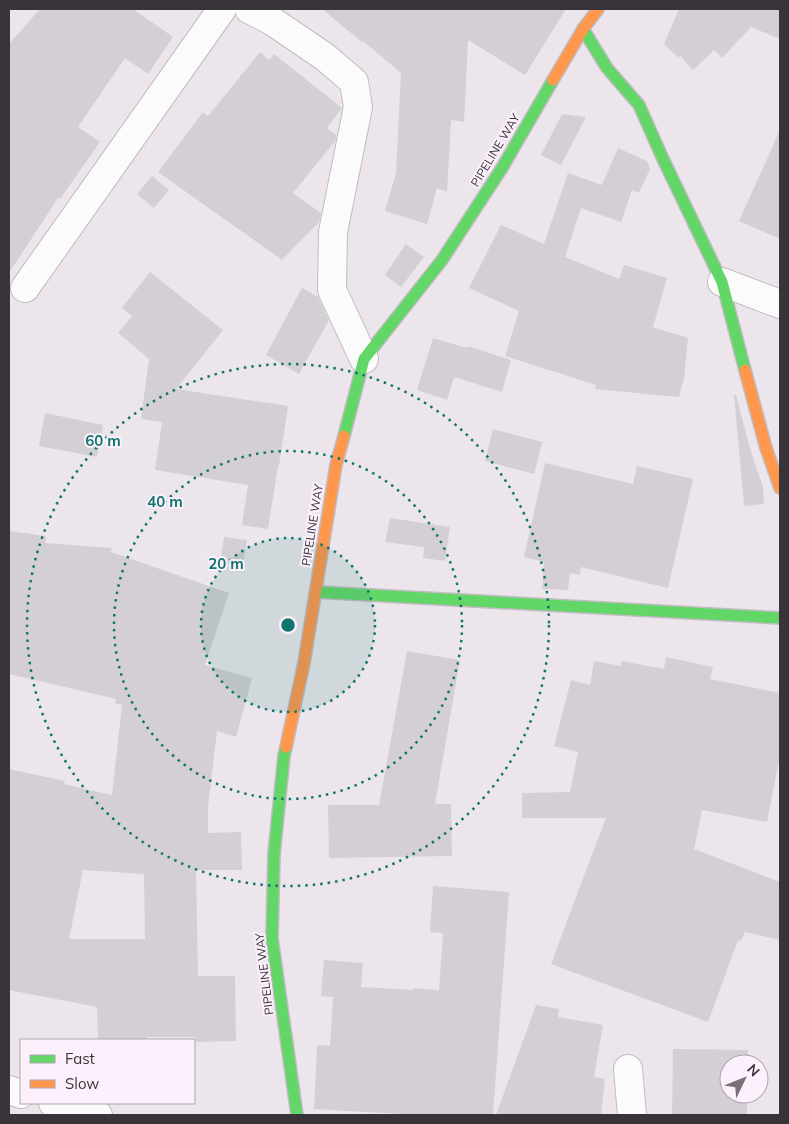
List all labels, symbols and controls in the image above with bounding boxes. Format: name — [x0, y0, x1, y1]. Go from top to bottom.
street label: PIPELINE WAY — [467, 110, 523, 189]
text: 60 m — [85, 431, 121, 450]
street label: PIPELINE WAY — [298, 482, 326, 567]
text: 40 m — [147, 492, 183, 511]
text: 20 m — [208, 554, 244, 573]
centre of rings — [279, 616, 297, 634]
street label: PIPELINE WAY — [251, 931, 276, 1016]
legend — [20, 1039, 195, 1104]
text: Fast — [65, 1049, 95, 1068]
north arrow — [719, 1054, 769, 1104]
text: N — [743, 1060, 764, 1080]
text: Slow — [65, 1074, 99, 1093]

